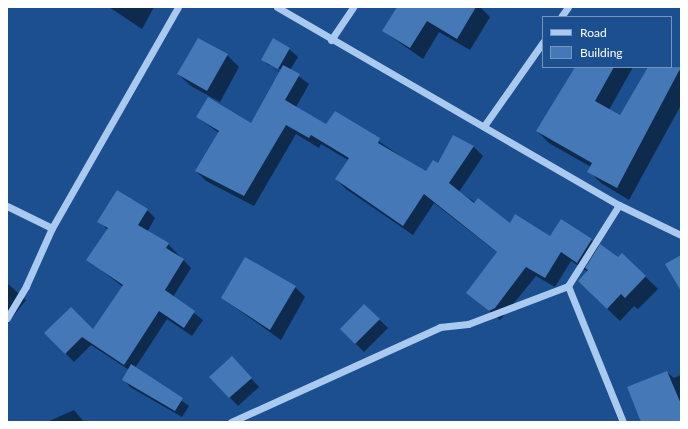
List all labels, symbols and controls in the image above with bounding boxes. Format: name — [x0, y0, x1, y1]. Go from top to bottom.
legend — [542, 16, 672, 68]
text: Road — [580, 25, 607, 40]
text: Building — [580, 45, 623, 60]

